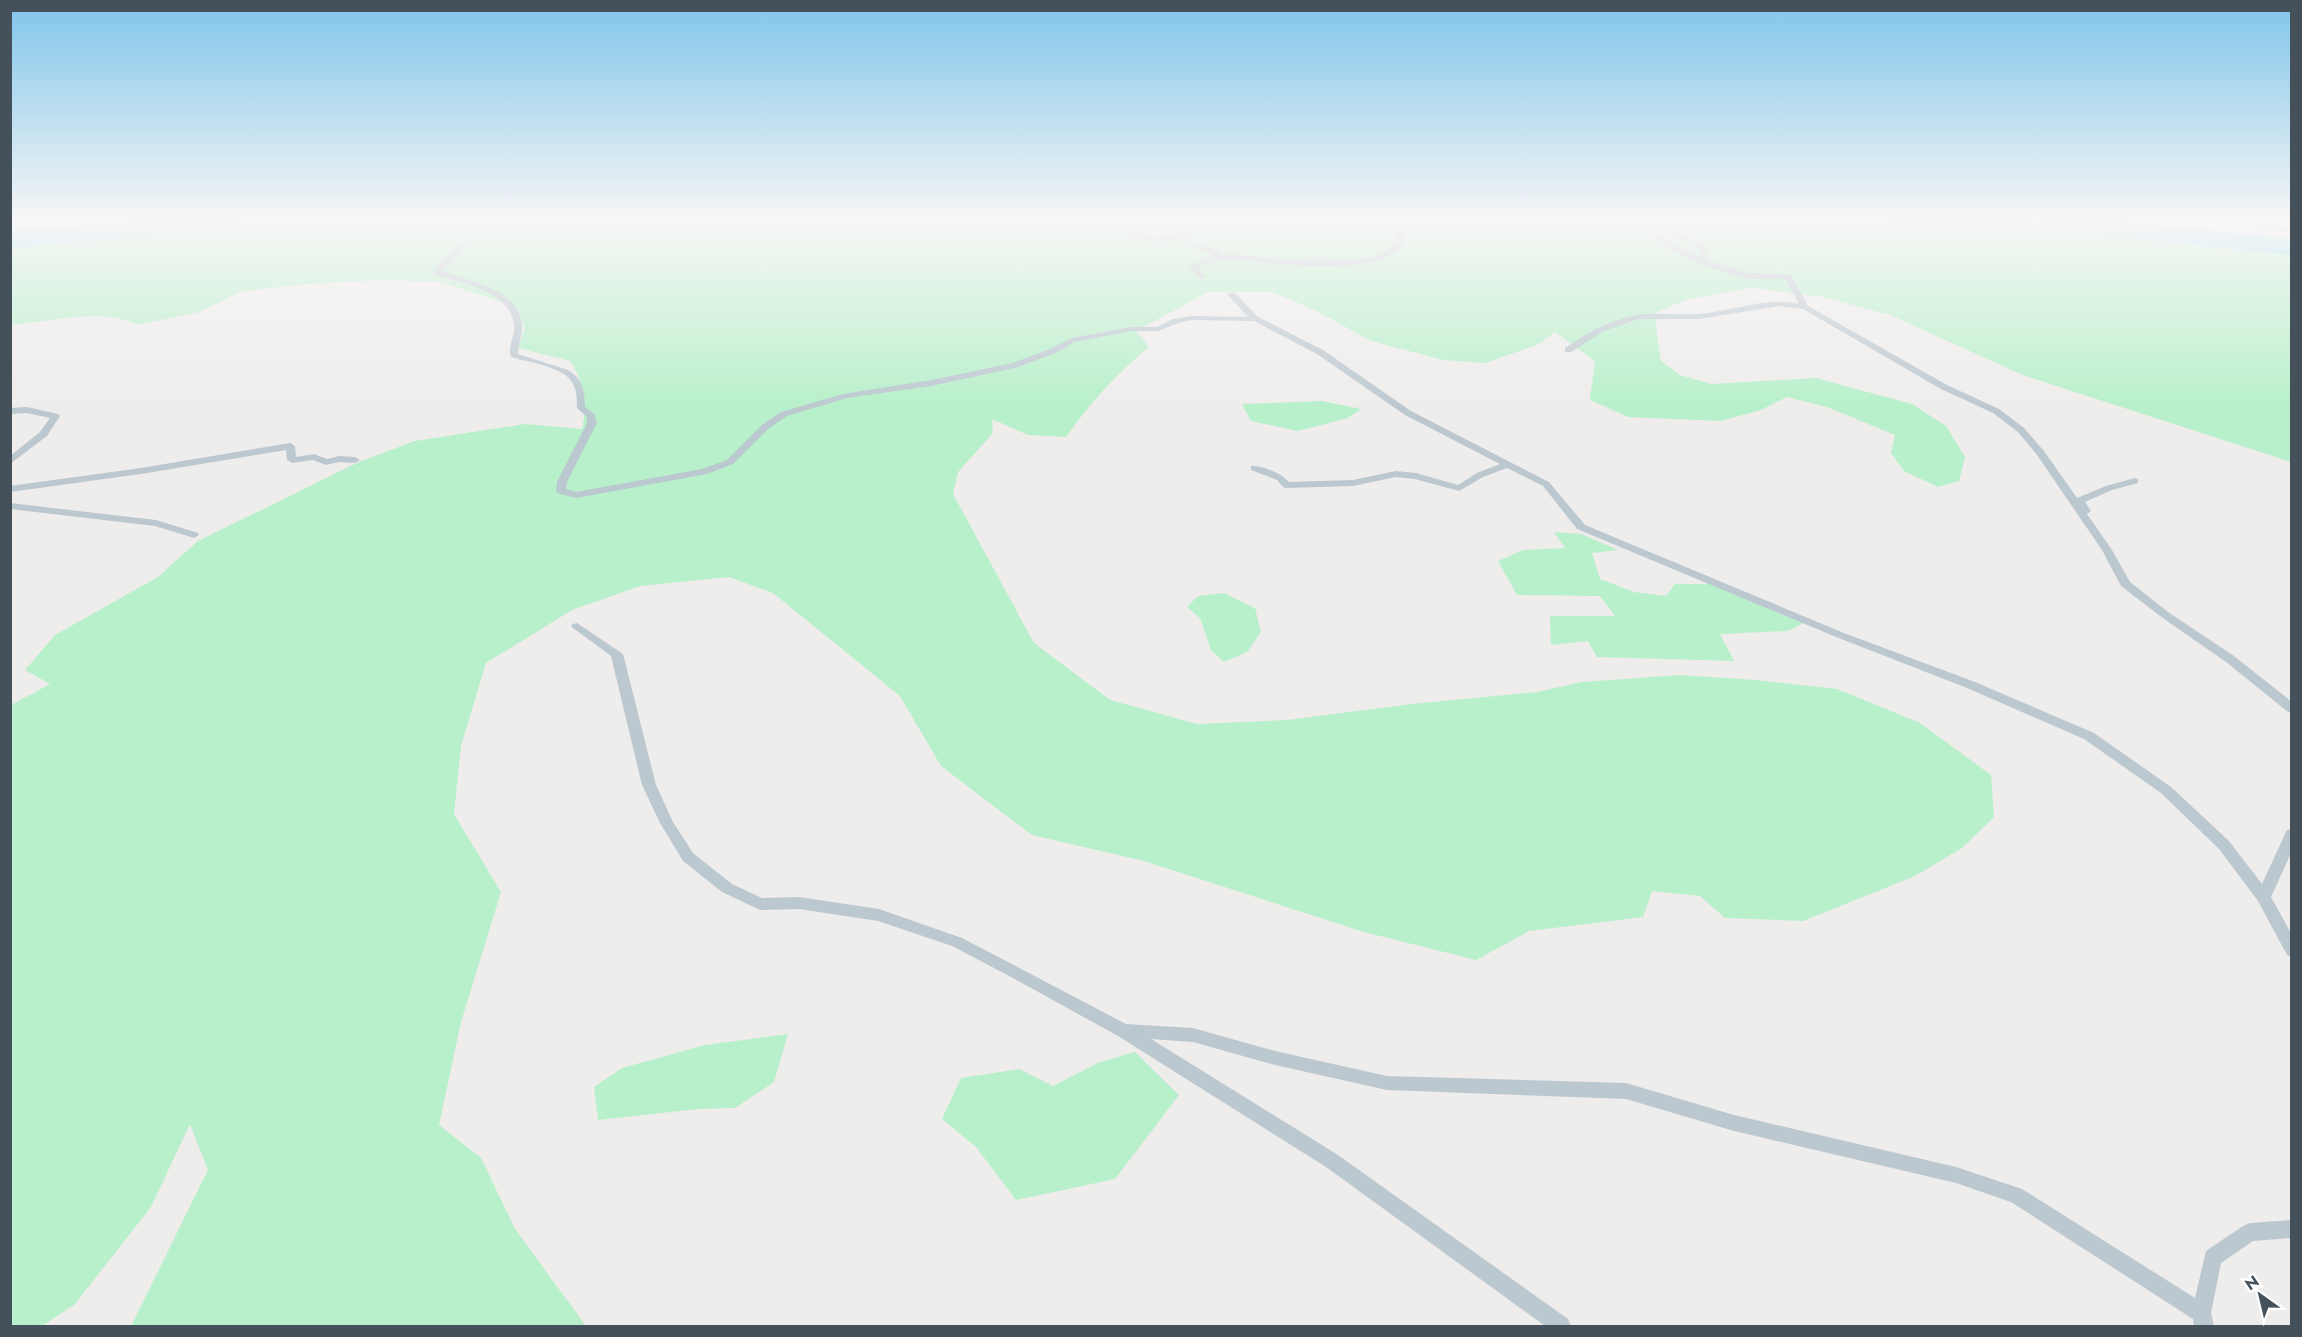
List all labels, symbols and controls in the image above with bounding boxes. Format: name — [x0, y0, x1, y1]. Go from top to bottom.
north arrow — [2230, 1265, 2290, 1325]
text: N — [2240, 1270, 2264, 1296]

